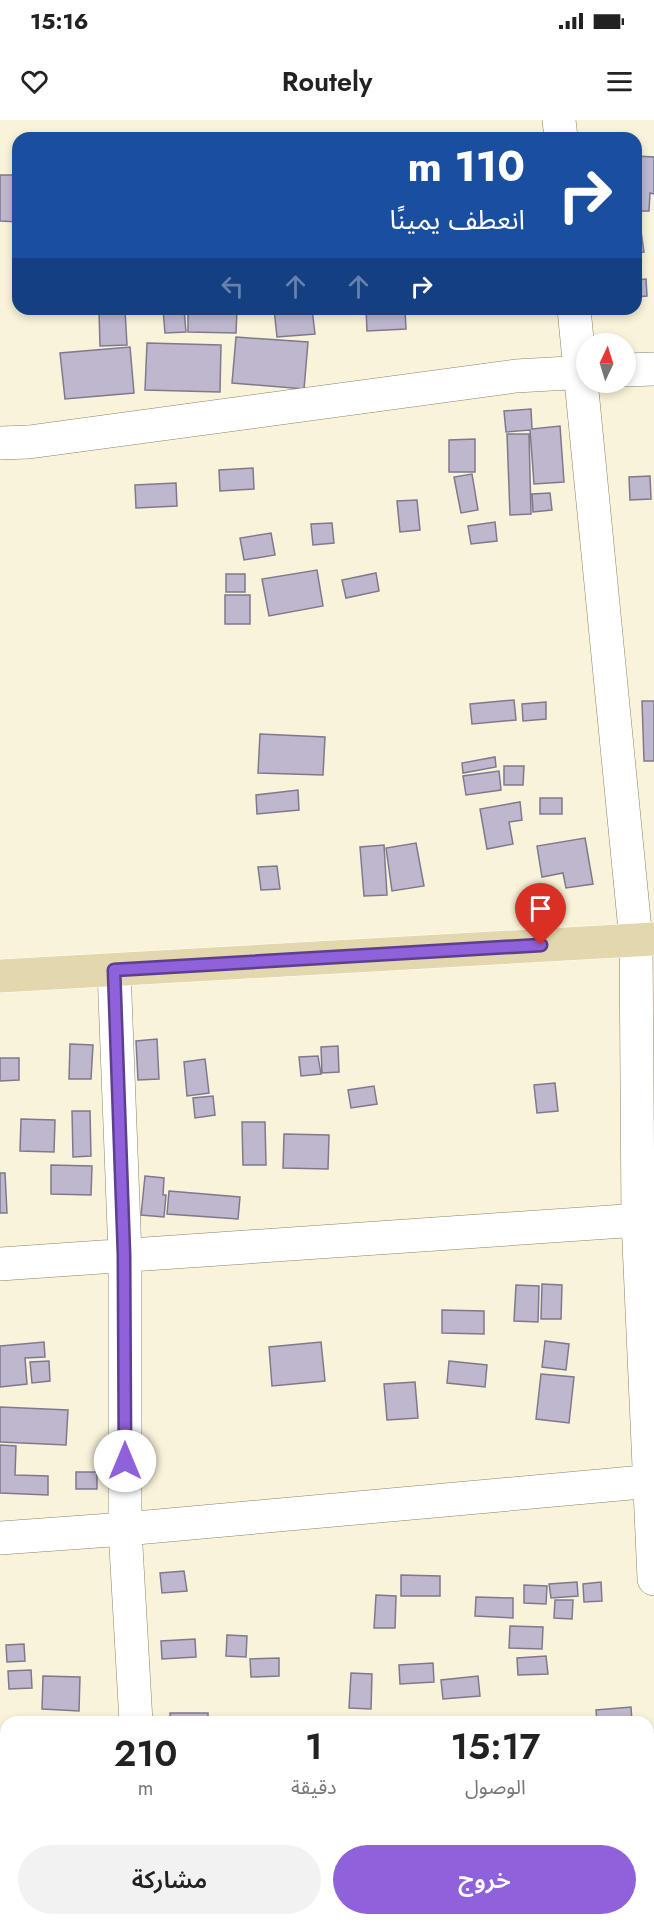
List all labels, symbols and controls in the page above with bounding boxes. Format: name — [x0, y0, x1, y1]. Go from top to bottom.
text: 15:16 — [30, 5, 88, 37]
text: Routely — [282, 62, 372, 101]
icon: heart — [18, 65, 51, 98]
icon: menu — [603, 65, 636, 98]
text: 110 m — [407, 136, 525, 197]
icon: right — [546, 156, 624, 234]
text: انعطف يمينًا — [389, 200, 525, 239]
icon: left — [216, 270, 249, 303]
icon: ahead — [279, 270, 312, 303]
icon: ahead — [342, 270, 375, 303]
icon: right — [405, 270, 438, 303]
north arrow — [576, 333, 636, 393]
map controls — [576, 333, 636, 393]
pin — [515, 883, 566, 945]
icon: arrive — [524, 892, 557, 925]
position arrow — [93, 1429, 157, 1493]
text: 1 — [305, 1720, 323, 1772]
text: 15:17 — [450, 1720, 540, 1772]
text: 210 — [114, 1727, 177, 1779]
text: دقيقة — [291, 1773, 337, 1802]
text: الوصول — [465, 1773, 526, 1802]
text: m — [138, 1774, 153, 1803]
button: مشاركة — [18, 1845, 321, 1914]
button: خروج — [333, 1845, 636, 1914]

